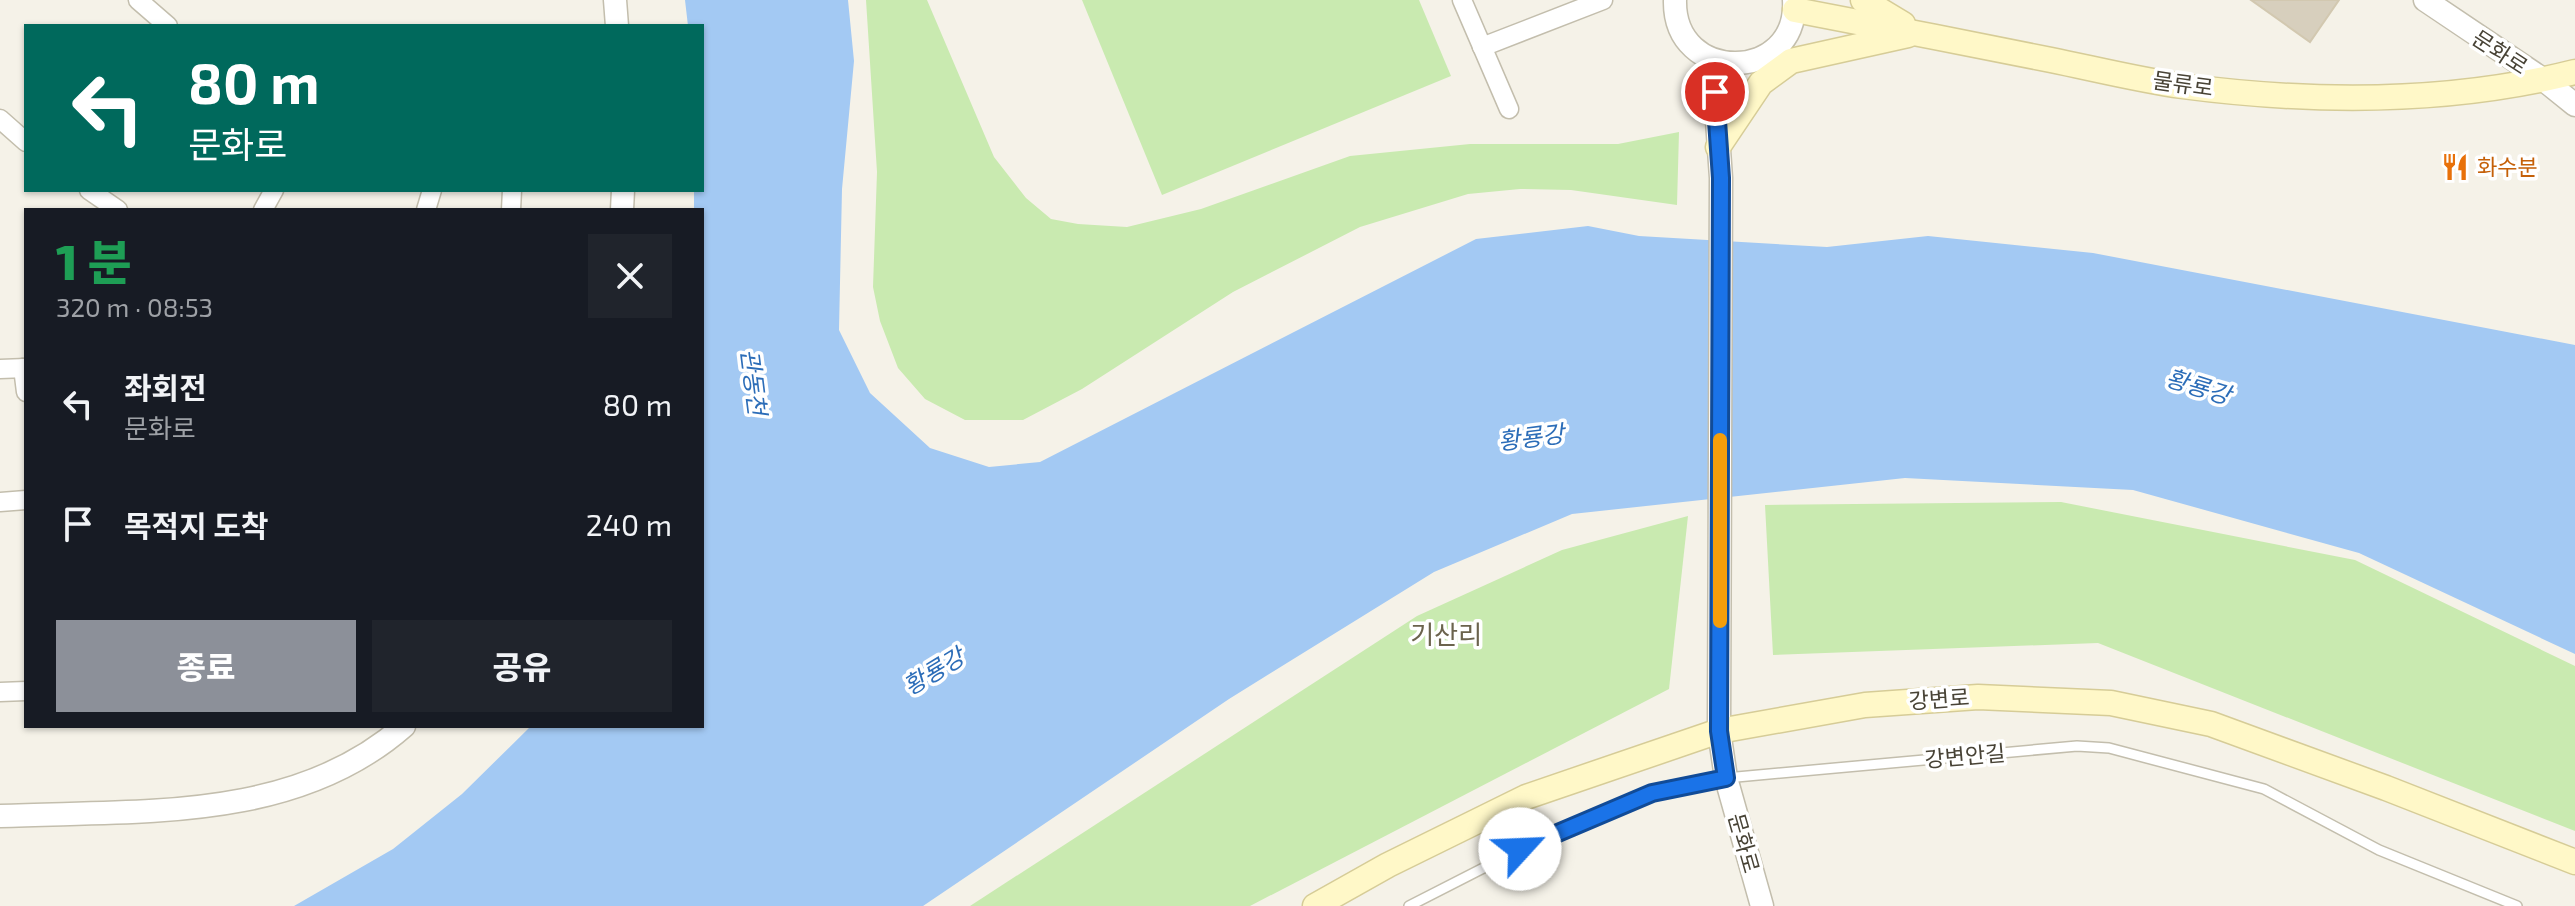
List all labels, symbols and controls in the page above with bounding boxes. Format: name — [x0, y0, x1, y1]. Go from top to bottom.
street label: 문화로 — [2468, 24, 2533, 79]
text: 80 m — [188, 48, 320, 115]
icon: left — [56, 56, 160, 160]
pin — [1681, 58, 1749, 126]
street label: 물류로 — [2151, 66, 2215, 100]
icon: arrive — [1693, 70, 1737, 114]
text: 문화로 — [188, 122, 287, 165]
restaurant icon: 화수분 — [2440, 152, 2470, 182]
place label: 화수분 — [2477, 153, 2538, 179]
text: 1 분 — [56, 232, 132, 290]
button: close — [588, 234, 672, 318]
text: 320 m · 08:53 — [56, 291, 213, 322]
water label: 관동천 — [736, 347, 773, 419]
water label: 황룡강 — [2163, 362, 2237, 410]
text: 좌회전 — [124, 369, 207, 405]
icon: left — [56, 382, 100, 426]
text: 80 m — [603, 386, 672, 422]
text: 문화로 — [124, 412, 196, 443]
water label: 황룡강 — [1496, 418, 1568, 455]
icon: arrive — [56, 502, 100, 546]
text: 240 m — [586, 506, 672, 542]
text: 목적지 도착 — [124, 507, 268, 543]
district label: 기산리 — [1410, 618, 1482, 649]
button: 종료 — [56, 620, 356, 712]
button: 공유 — [372, 620, 672, 712]
water label: 황룡강 — [897, 640, 972, 700]
street label: 강변로 — [1908, 683, 1970, 713]
street label: 강변안길 — [1923, 739, 2006, 771]
position arrow — [1478, 807, 1562, 891]
street label: 문화로 — [1724, 810, 1766, 875]

